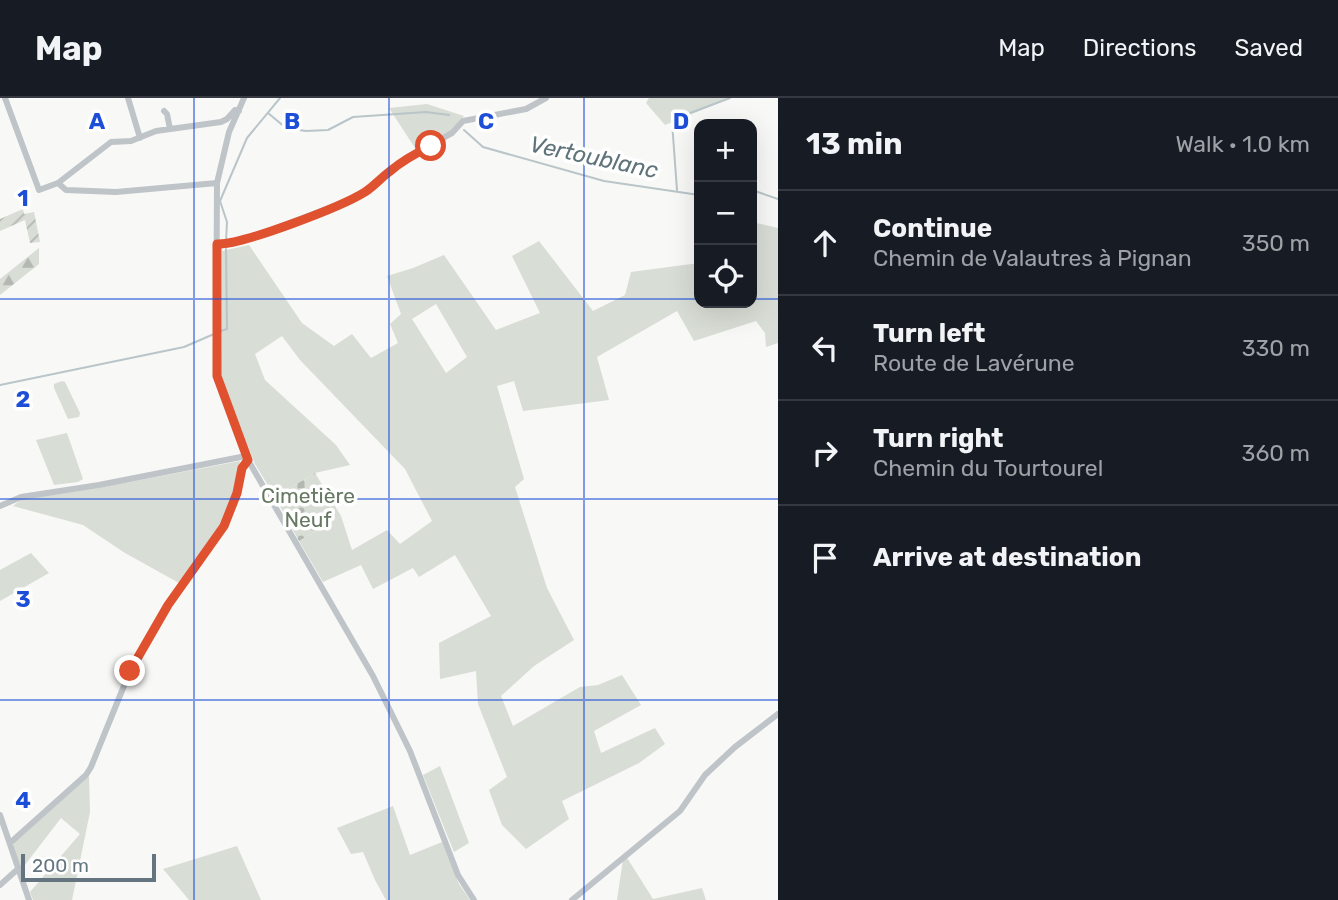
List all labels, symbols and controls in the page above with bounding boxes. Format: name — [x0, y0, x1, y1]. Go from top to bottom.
text: Map — [35, 29, 103, 68]
text: Map — [998, 34, 1045, 62]
text: Directions — [1083, 34, 1196, 62]
text: Saved — [1234, 34, 1303, 62]
text: A — [89, 107, 106, 135]
text: B — [284, 107, 300, 135]
text: C — [478, 107, 494, 135]
text: D — [673, 107, 689, 135]
map controls — [694, 119, 757, 308]
button: + — [694, 119, 757, 182]
text: 13 min — [806, 126, 902, 162]
route start — [415, 130, 446, 161]
water label: Vertoublanc — [527, 130, 661, 184]
text: Walk · 1.0 km — [1175, 130, 1310, 158]
button: − — [694, 182, 757, 245]
text: 1 — [17, 184, 29, 212]
text: Continue — [873, 213, 992, 244]
icon: ahead — [806, 224, 844, 262]
text: 350 m — [1242, 229, 1310, 257]
text: Chemin de Valautres à Pignan — [873, 244, 1192, 272]
button: locate — [694, 245, 757, 308]
text: Turn left — [873, 318, 985, 349]
icon: left — [806, 329, 844, 367]
text: 330 m — [1242, 334, 1310, 362]
text: Route de Lavérune — [873, 349, 1075, 377]
text: 2 — [16, 385, 30, 413]
text: Turn right — [873, 423, 1003, 454]
icon: right — [806, 434, 844, 472]
text: 360 m — [1242, 439, 1310, 467]
text: Chemin du Tourtourel — [873, 454, 1103, 482]
park label: Cimetière Neuf — [261, 483, 355, 532]
icon: arrive — [806, 539, 844, 577]
text: Arrive at destination — [873, 542, 1141, 573]
text: 3 — [15, 585, 31, 613]
route end — [114, 655, 145, 686]
text: 4 — [15, 786, 31, 814]
scale bar — [21, 851, 156, 883]
text: 200 m — [32, 854, 89, 877]

